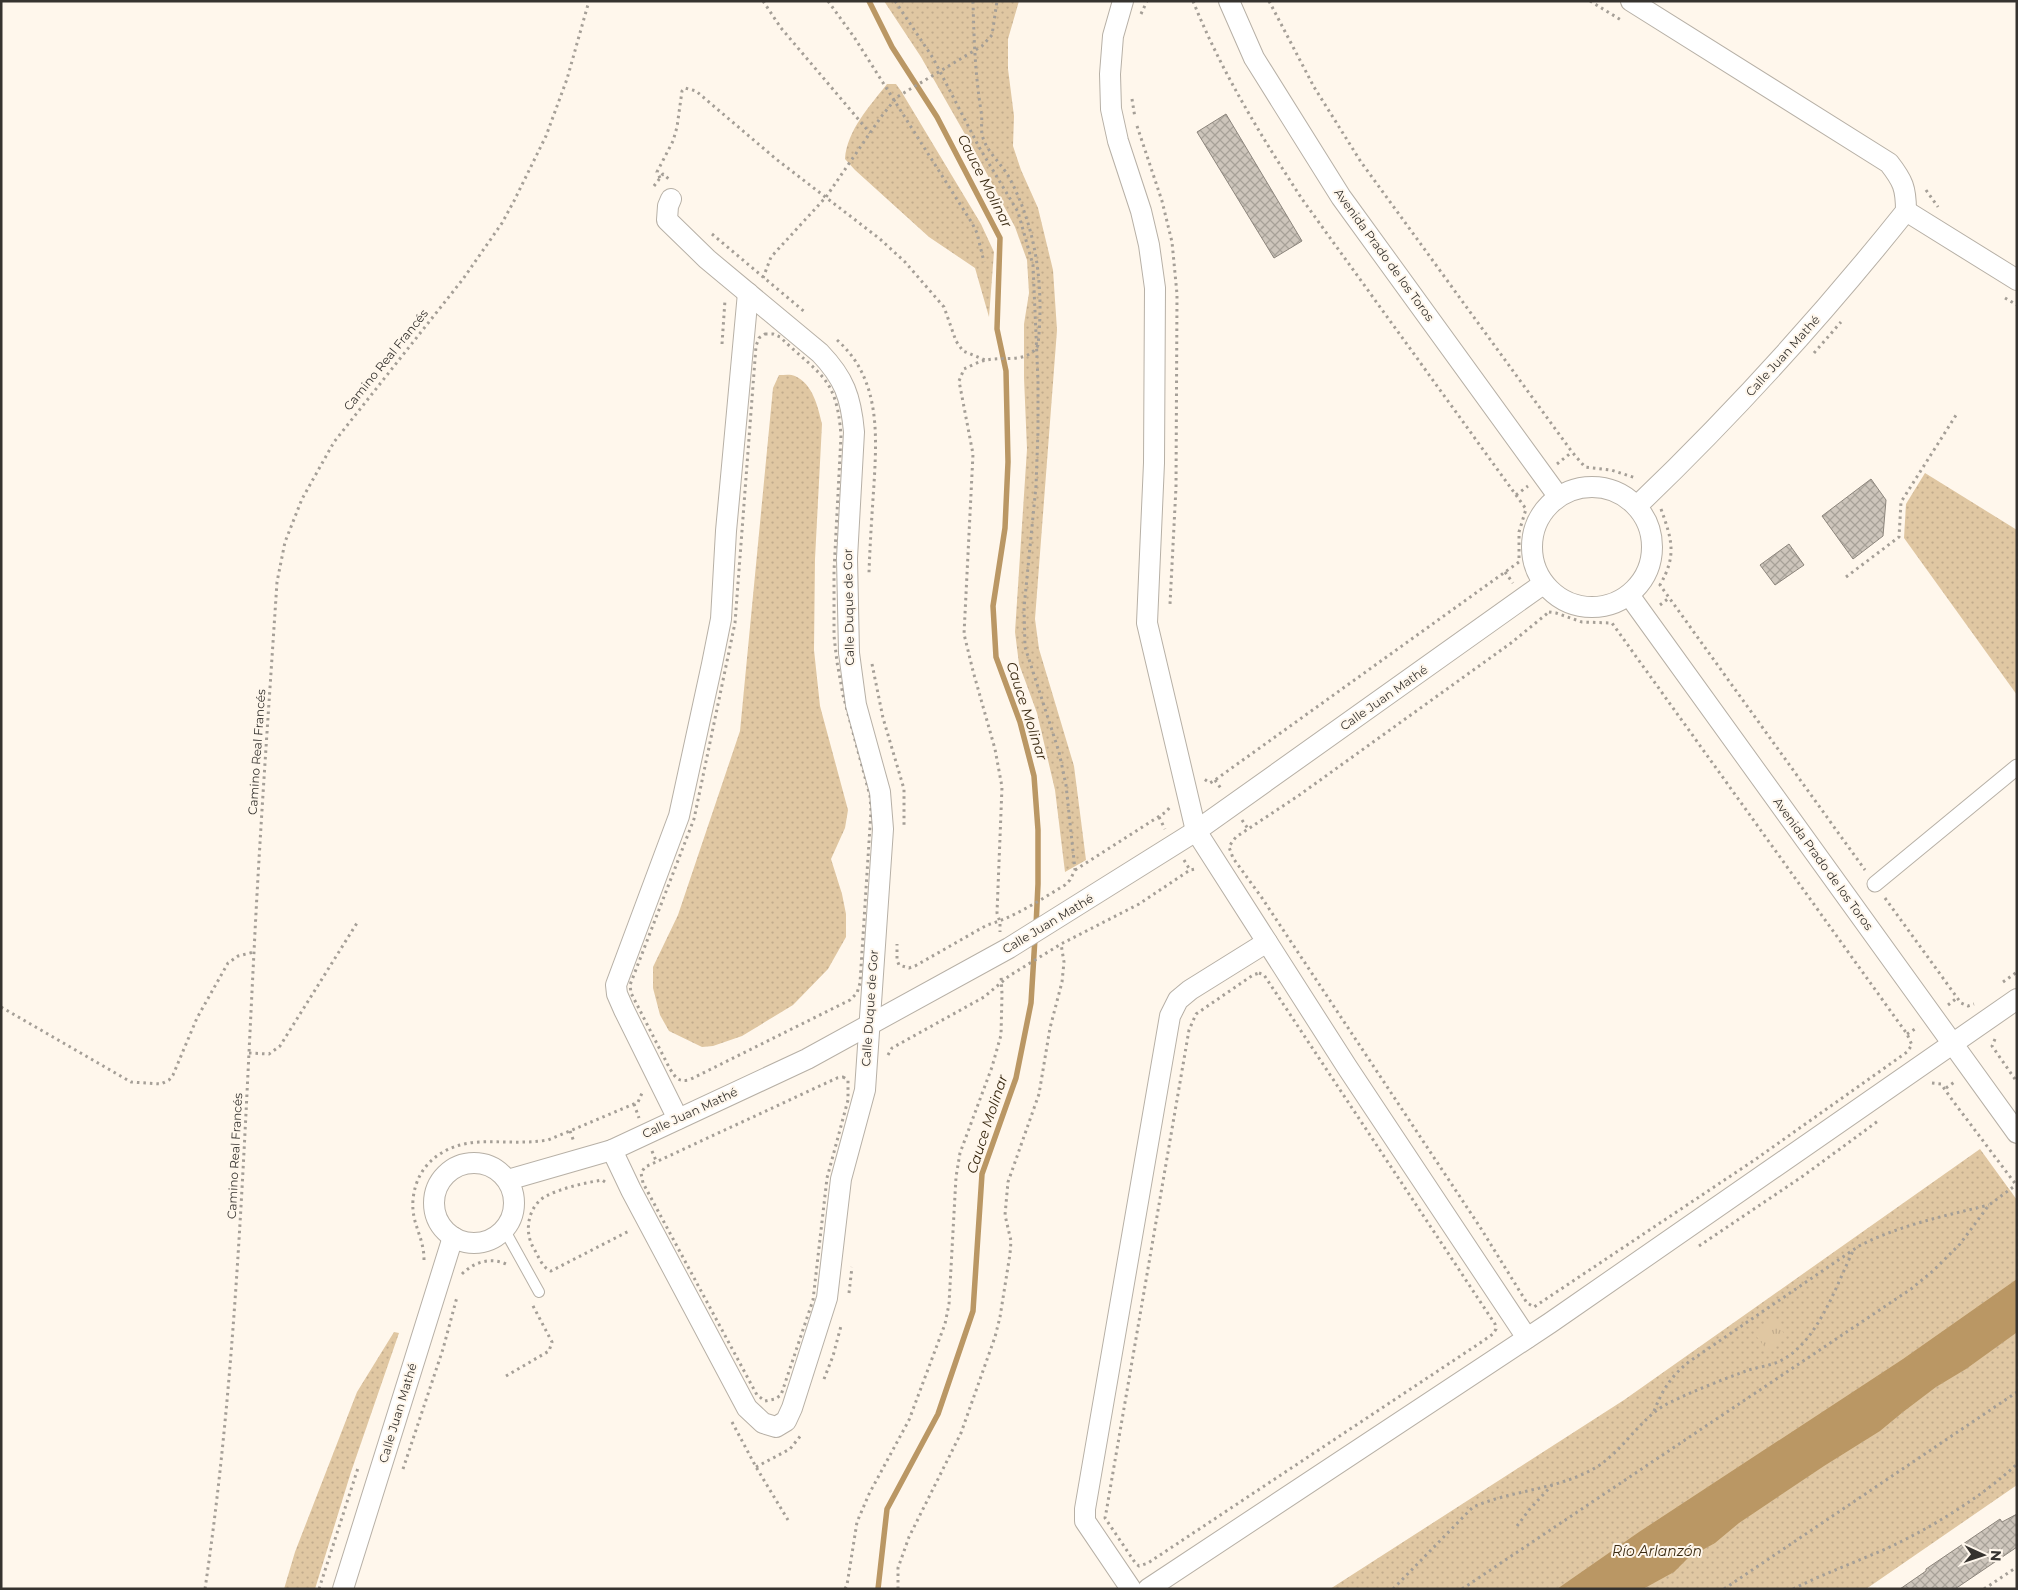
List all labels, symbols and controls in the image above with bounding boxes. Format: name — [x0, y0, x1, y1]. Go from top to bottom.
water label: Cauce Molinar — [954, 131, 1017, 231]
street label: Avenida Prado de los Toros — [1331, 186, 1438, 324]
street label: Camino Real Francés — [340, 306, 431, 413]
street label: Calle Juan Mathé — [1742, 312, 1823, 399]
street label: Calle Duque de Gor — [840, 548, 857, 666]
water label: Cauce Molinar — [1003, 659, 1052, 763]
street label: Calle Juan Mathé — [1337, 662, 1430, 733]
street label: Camino Real Francés — [245, 688, 268, 815]
street label: Avenida Prado de los Toros — [1770, 795, 1877, 933]
street label: Calle Juan Mathé — [1000, 890, 1096, 957]
street label: Calle Duque de Gor — [858, 949, 881, 1067]
water label: Cauce Molinar — [963, 1072, 1012, 1176]
street label: Calle Juan Mathé — [640, 1084, 740, 1141]
street label: Camino Real Francés — [224, 1092, 245, 1219]
street label: Calle Juan Mathé — [375, 1361, 420, 1465]
north arrow — [1958, 1530, 2008, 1580]
water label: Río Arlanzón — [1612, 1542, 1702, 1560]
text: N — [1987, 1550, 2005, 1562]

